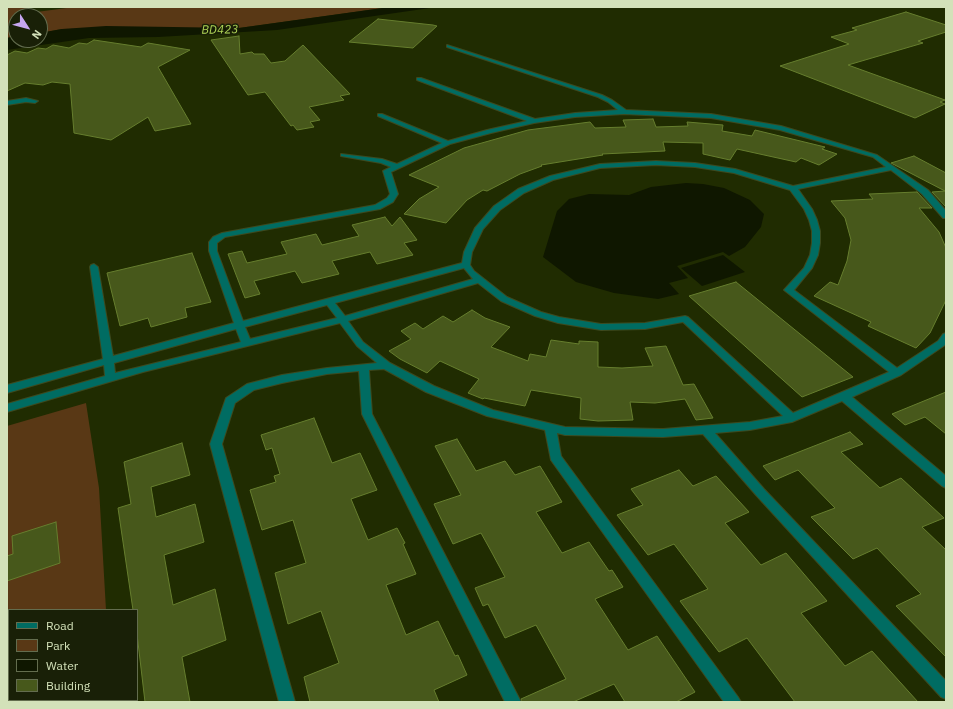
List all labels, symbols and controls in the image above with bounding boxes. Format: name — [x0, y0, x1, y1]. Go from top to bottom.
north arrow — [8, 8, 48, 48]
water label: BD423 — [201, 22, 239, 38]
text: N — [29, 27, 45, 42]
legend — [8, 609, 138, 701]
text: Road — [46, 618, 74, 633]
text: Park — [46, 638, 70, 653]
text: Water — [46, 658, 78, 673]
text: Building — [46, 678, 90, 693]

